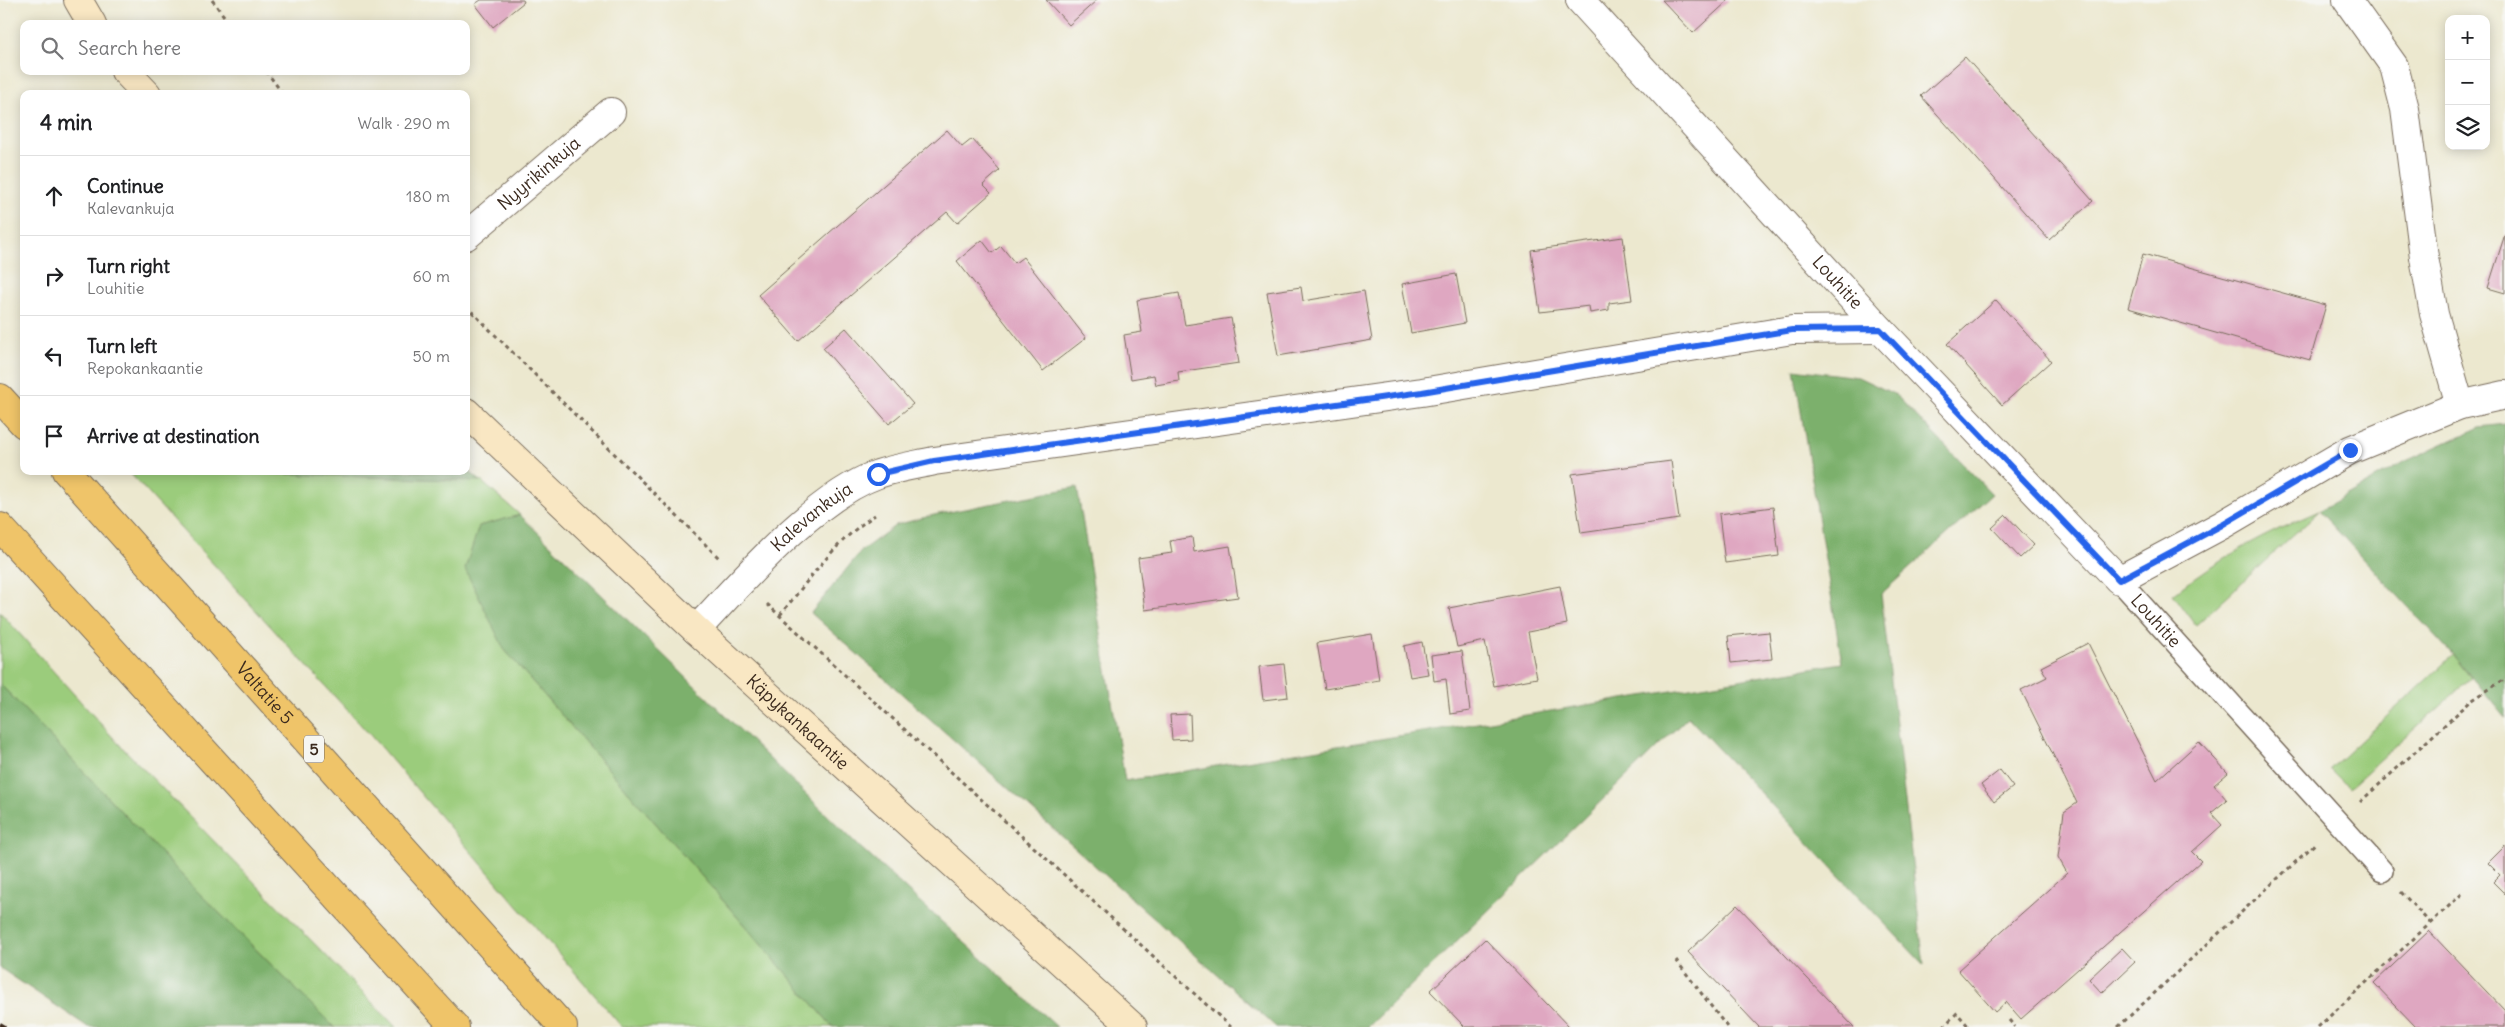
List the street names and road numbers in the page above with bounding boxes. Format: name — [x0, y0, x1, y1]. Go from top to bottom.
street label: Nyyrikinkuja — [492, 131, 585, 215]
street label: Louhitie — [1808, 250, 1868, 314]
street label: Kalevankuja — [766, 477, 856, 556]
street label: Louhitie — [2126, 589, 2186, 652]
street label: Valtatie 5 — [231, 657, 299, 729]
street label: Käpykankaantie — [742, 669, 854, 774]
road number: 5 — [304, 736, 324, 762]

